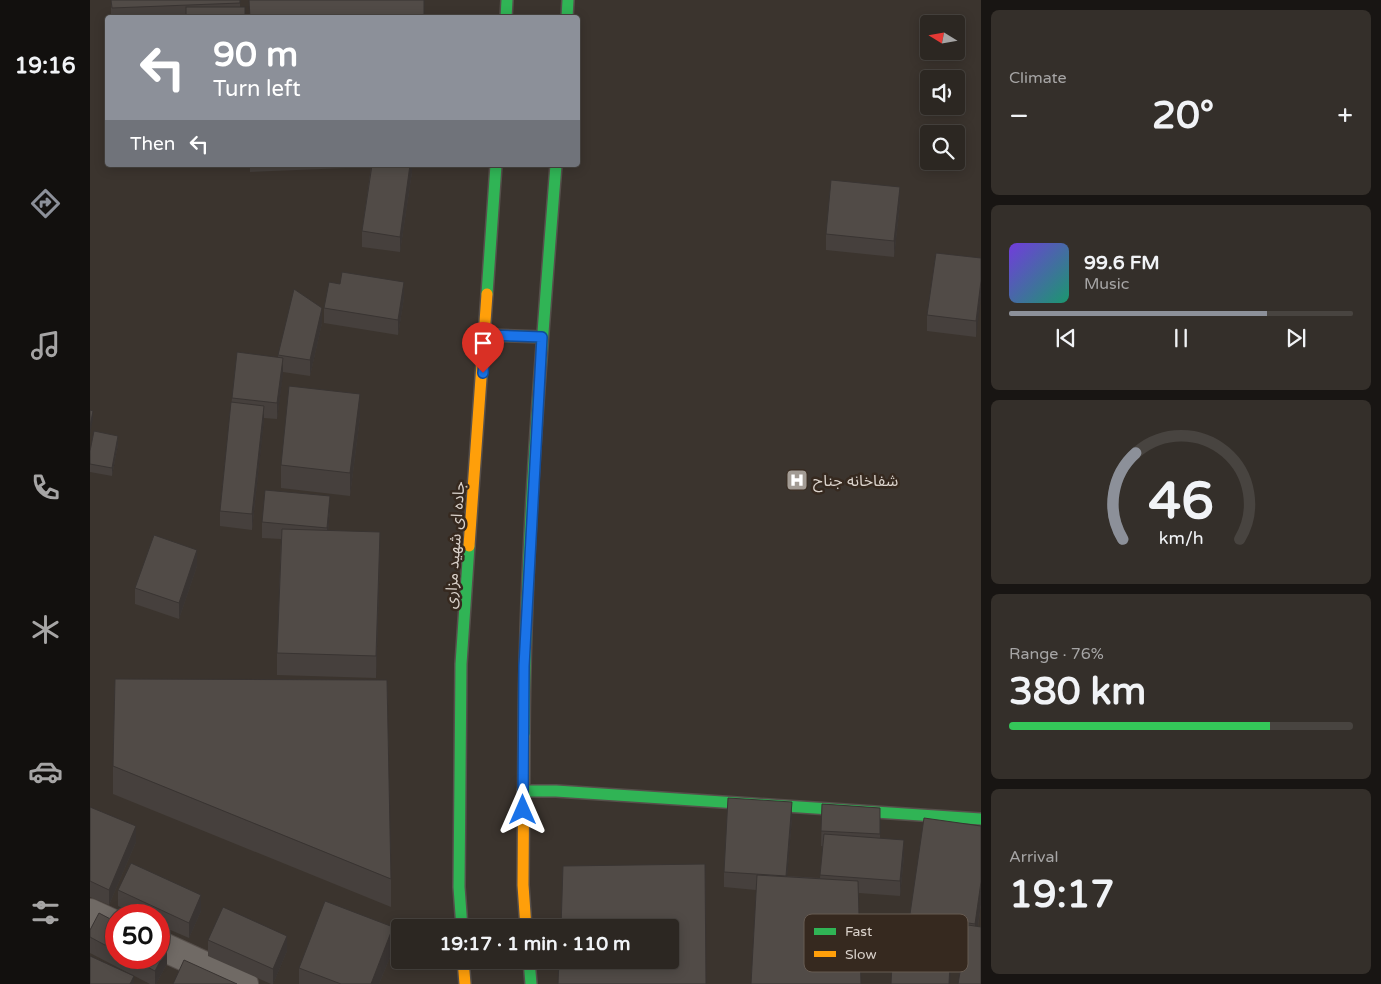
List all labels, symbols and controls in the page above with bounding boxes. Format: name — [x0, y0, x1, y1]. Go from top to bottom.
north arrow — [920, 15, 965, 60]
map controls — [920, 15, 965, 170]
text: 90 m — [213, 34, 298, 76]
icon: left — [130, 35, 195, 100]
text: 19:16 — [15, 53, 75, 79]
text: Climate — [1009, 68, 1067, 88]
button: sound — [920, 70, 965, 115]
text: Turn left — [213, 76, 301, 102]
text: 20° — [1152, 93, 1214, 139]
text: − — [1009, 99, 1029, 133]
text: + — [1337, 99, 1353, 133]
button: search — [920, 125, 965, 170]
icon: left — [185, 130, 213, 158]
text: Then — [130, 133, 175, 155]
icon: directions — [28, 186, 63, 221]
text: 99.6 FM — [1084, 252, 1160, 274]
text: Music — [1084, 274, 1129, 294]
pin — [462, 322, 504, 373]
icon: previous — [1052, 324, 1080, 352]
icon: pause — [1167, 324, 1195, 352]
icon: next — [1282, 324, 1310, 352]
icon: music — [28, 328, 63, 363]
icon: arrive — [469, 329, 497, 357]
hospital icon: شفاخانه جناح — [785, 468, 809, 492]
icon: phone — [28, 470, 63, 505]
text: 46 — [1148, 470, 1214, 533]
place label: شفاخانه جناح — [813, 471, 898, 493]
street label: جاده ای شهید مزاری — [441, 481, 469, 610]
text: km/h — [1159, 528, 1203, 549]
icon: climate — [28, 612, 63, 647]
text: Range · 76% — [1009, 644, 1104, 664]
text: 380 km — [1009, 669, 1146, 715]
icon: car — [28, 754, 63, 789]
position arrow — [496, 783, 548, 835]
text: Arrival — [1009, 847, 1058, 867]
text: 19:17 — [1009, 872, 1114, 918]
icon: filters — [28, 895, 63, 930]
speed limit sign: 50 — [105, 904, 170, 969]
legend — [804, 914, 968, 972]
text: Fast — [845, 923, 873, 940]
text: 19:17 · 1 min · 110 m — [439, 933, 631, 955]
text: Slow — [845, 946, 877, 963]

